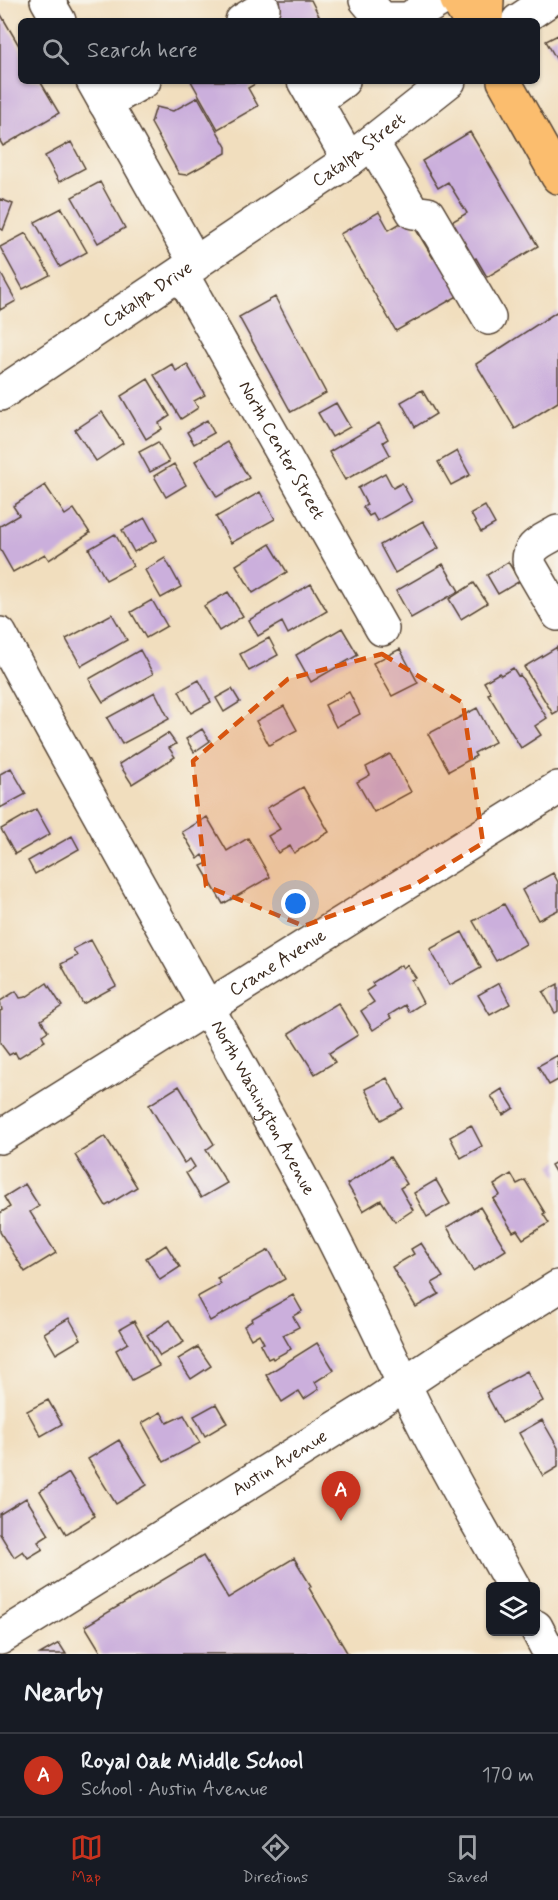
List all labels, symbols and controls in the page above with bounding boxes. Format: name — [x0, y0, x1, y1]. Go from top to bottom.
search box — [18, 18, 540, 84]
icon: search — [39, 35, 72, 68]
text: Search here — [87, 37, 198, 65]
street label: Catalpa Street — [308, 107, 411, 193]
street label: Catalpa Drive — [98, 256, 197, 334]
street label: North Center Street — [233, 377, 330, 525]
your location — [281, 889, 310, 918]
street label: Crane Avenue — [225, 924, 331, 1002]
street label: North Washington Avenue — [205, 1016, 321, 1200]
street label: Austin Avenue — [228, 1424, 332, 1502]
pin: A — [322, 1472, 360, 1521]
map controls — [486, 1582, 540, 1636]
button: layers — [486, 1582, 540, 1636]
text: Nearby — [24, 1676, 103, 1710]
text: Royal Oak Middle School — [81, 1748, 303, 1776]
text: A — [37, 1762, 50, 1789]
text: 170 m — [482, 1762, 534, 1789]
text: School · Austin Avenue — [81, 1776, 268, 1803]
tab: Map — [70, 1831, 103, 1888]
tab: Directions — [242, 1831, 308, 1888]
tab: Saved — [448, 1831, 488, 1888]

